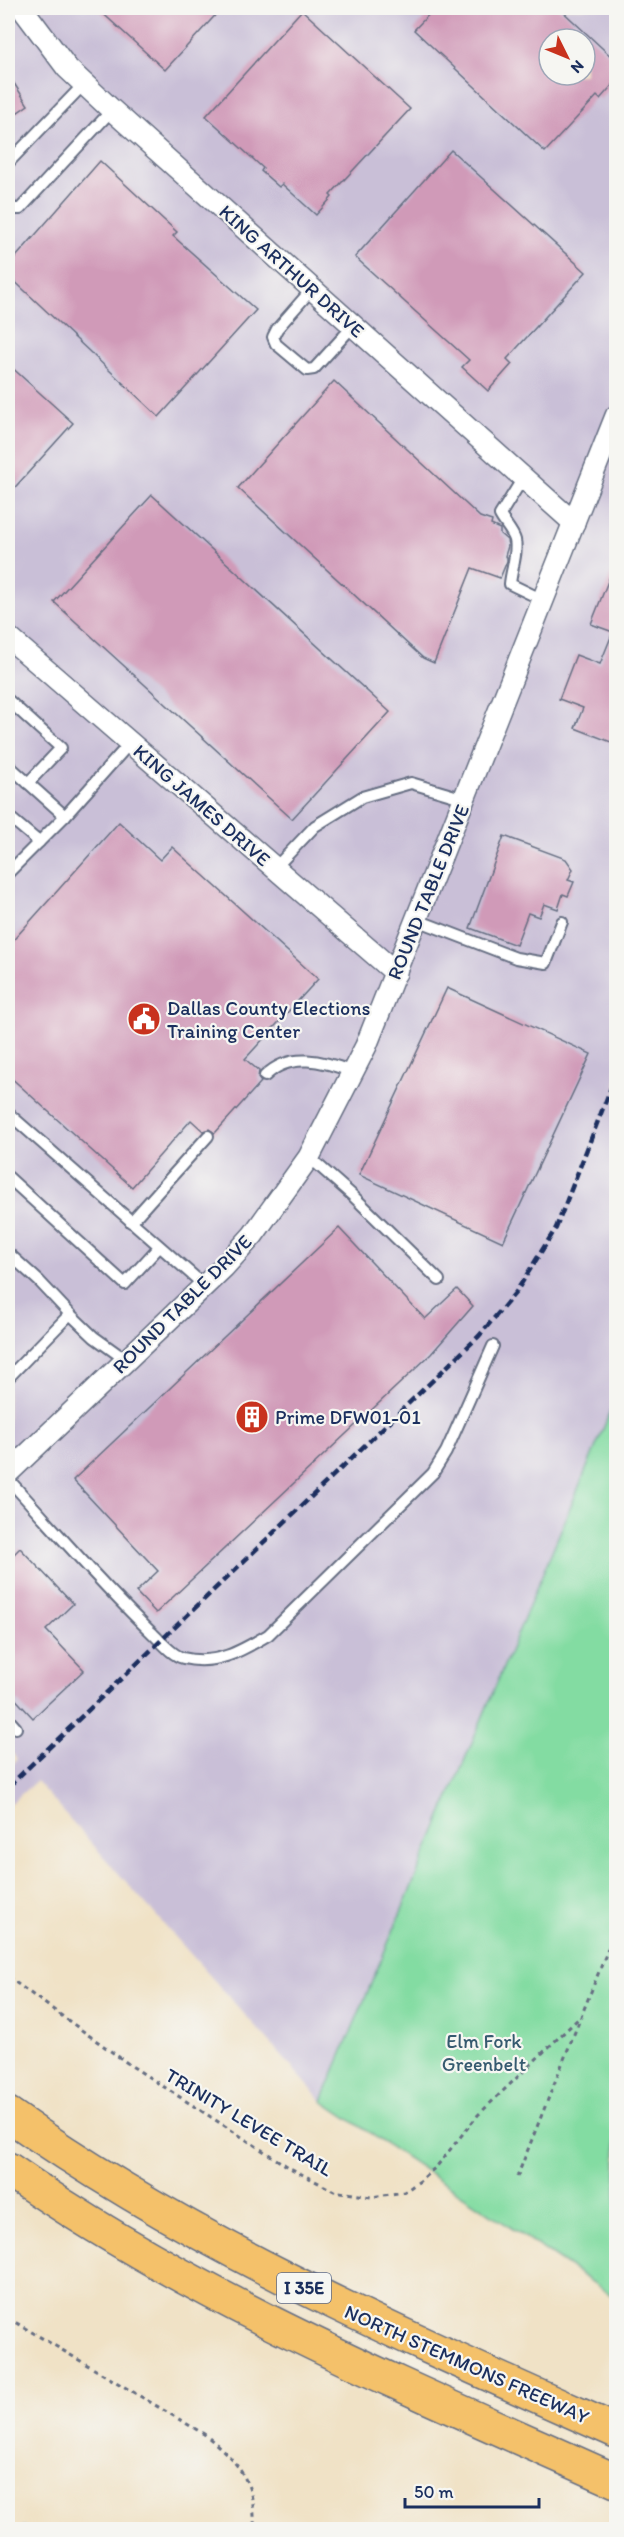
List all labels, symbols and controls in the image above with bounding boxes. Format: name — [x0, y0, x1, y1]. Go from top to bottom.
north arrow — [537, 27, 597, 87]
text: N — [567, 56, 588, 77]
street label: KING ARTHUR DRIVE — [214, 199, 370, 343]
street label: KING JAMES DRIVE — [129, 739, 275, 871]
street label: ROUND TABLE DRIVE — [382, 801, 474, 983]
place label: Dallas County Elections Training Center — [167, 996, 371, 1043]
public building icon: Dallas County Elections Training Center — [126, 1001, 162, 1037]
street label: ROUND TABLE DRIVE — [107, 1229, 257, 1379]
building icon: Prime DFW01-01 — [234, 1399, 270, 1435]
place label: Prime DFW01-01 — [275, 1405, 421, 1429]
park label: Elm Fork Greenbelt — [442, 2029, 527, 2076]
street label: TRINITY LEVEE TRAIL — [161, 2063, 337, 2181]
road number: I 35E — [277, 2273, 331, 2303]
street label: NORTH STEMMONS FREEWAY — [341, 2299, 594, 2429]
scale bar — [405, 2471, 538, 2509]
text: 50 m — [414, 2481, 454, 2503]

